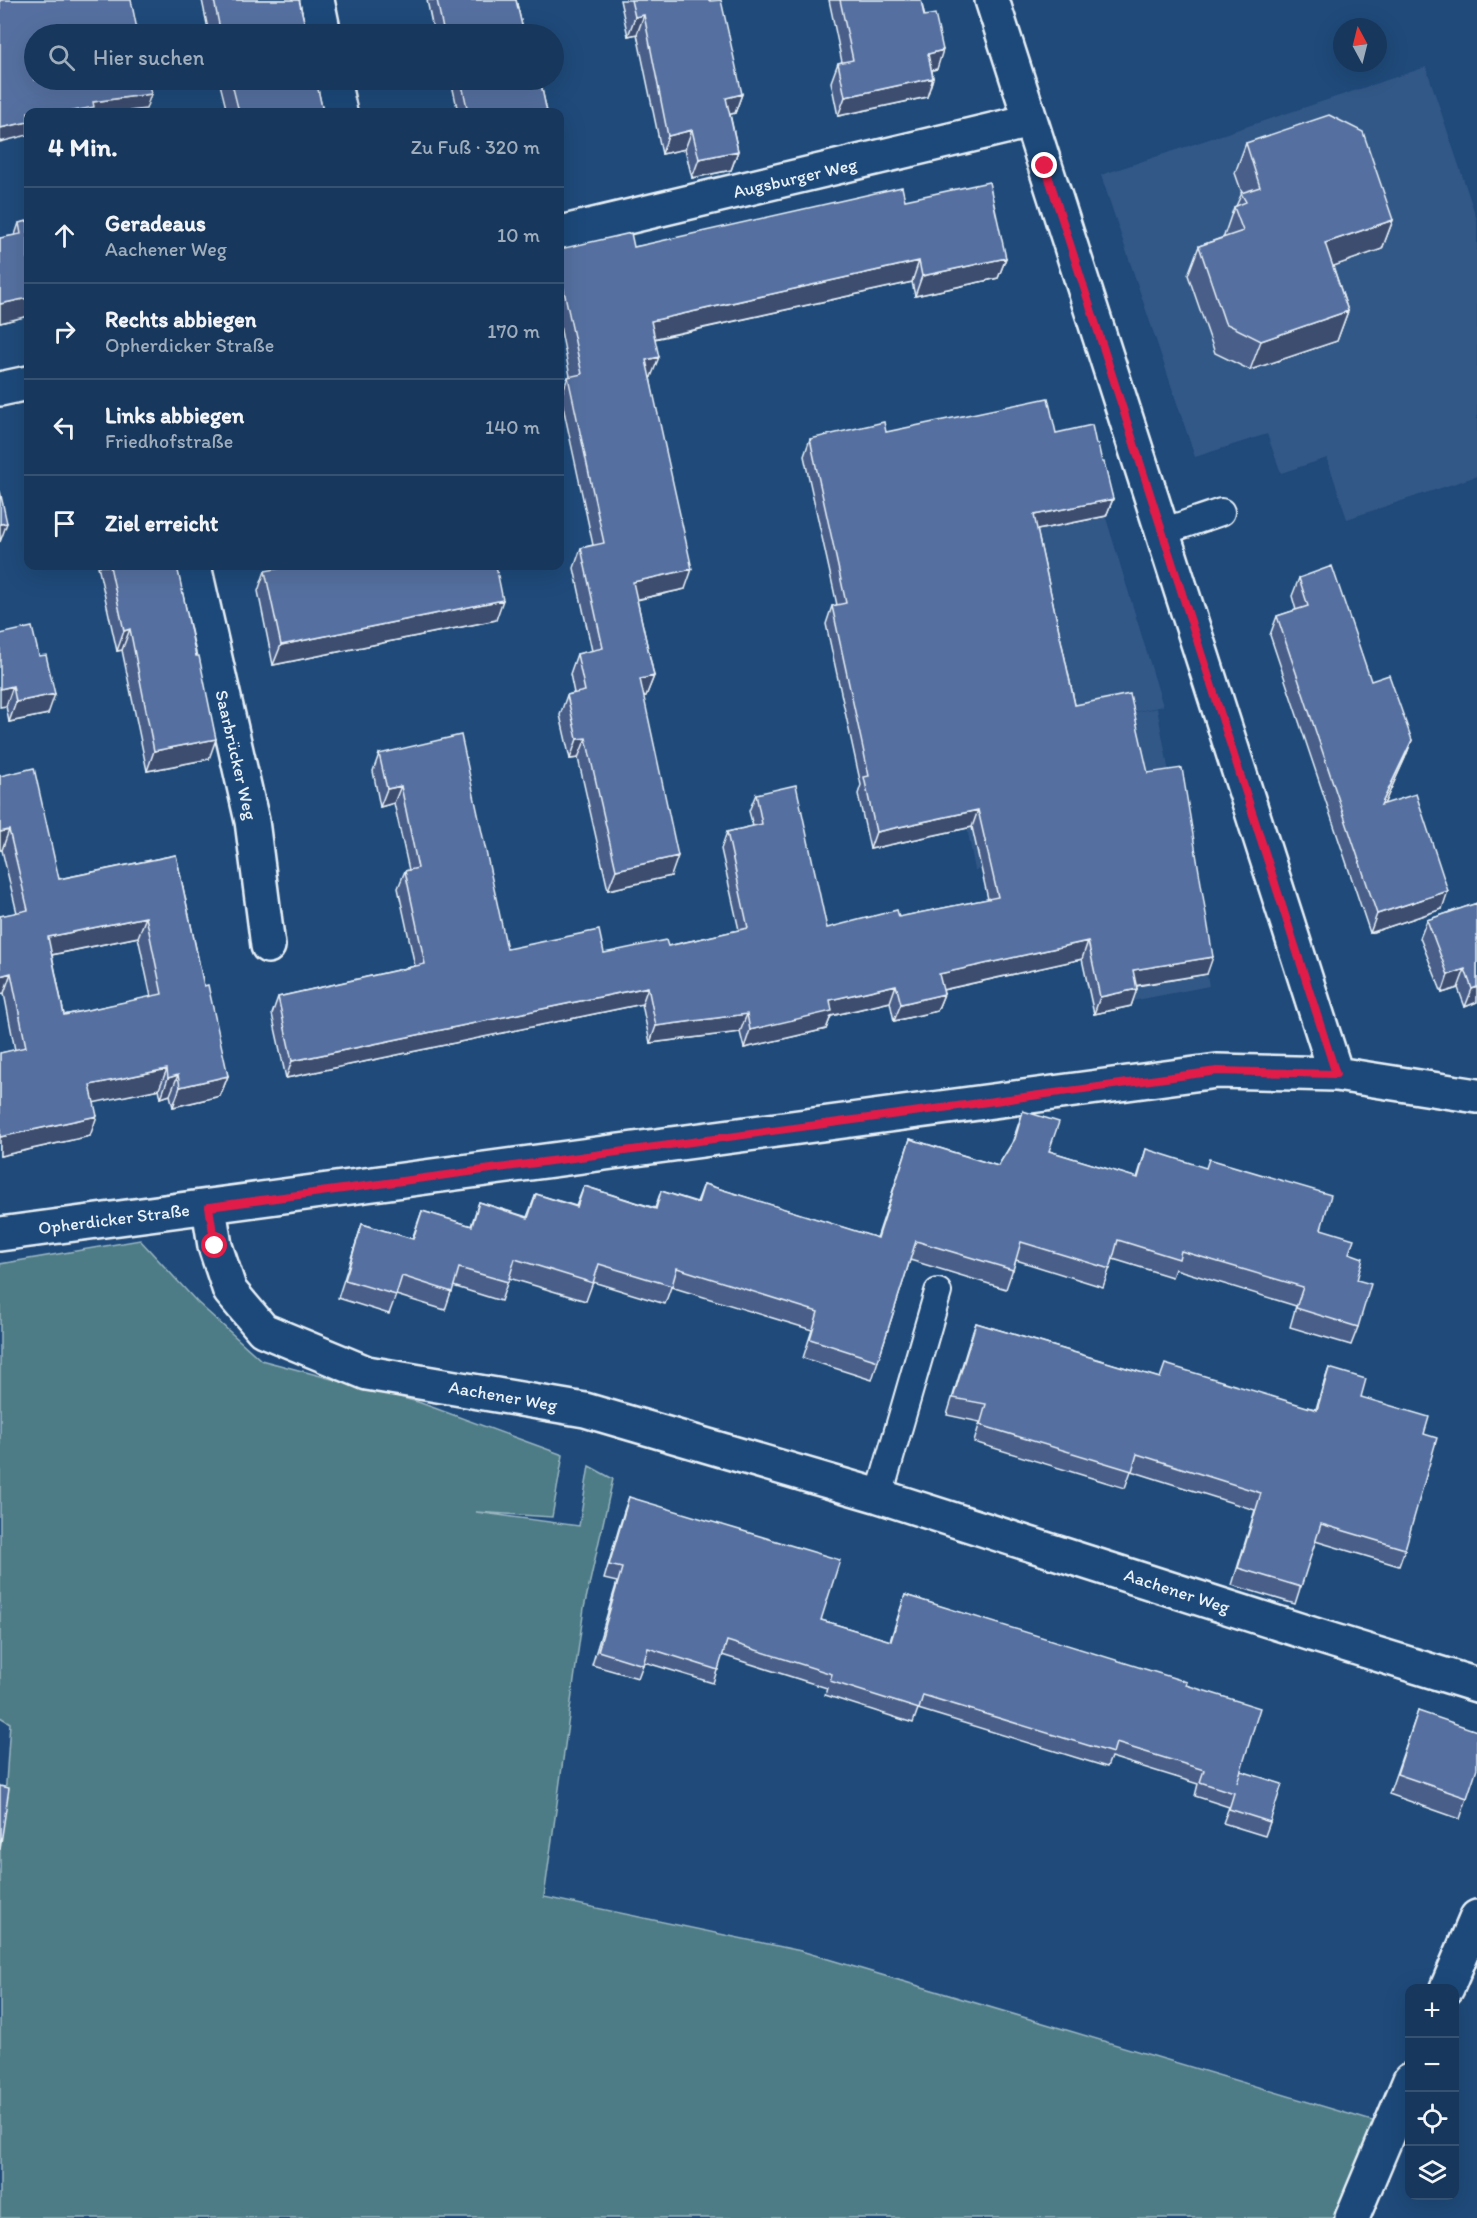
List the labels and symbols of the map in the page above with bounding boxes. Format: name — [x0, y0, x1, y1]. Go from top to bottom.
north arrow — [1333, 18, 1387, 72]
route end — [1031, 152, 1057, 178]
street label: Augsburger Weg — [731, 153, 860, 203]
street label: Saarbrücker Weg — [210, 688, 262, 823]
street label: Opherdicker Straße — [37, 1199, 191, 1239]
route start — [201, 1232, 227, 1258]
street label: Aachener Weg — [447, 1376, 560, 1417]
street label: Aachener Weg — [1121, 1564, 1233, 1619]

